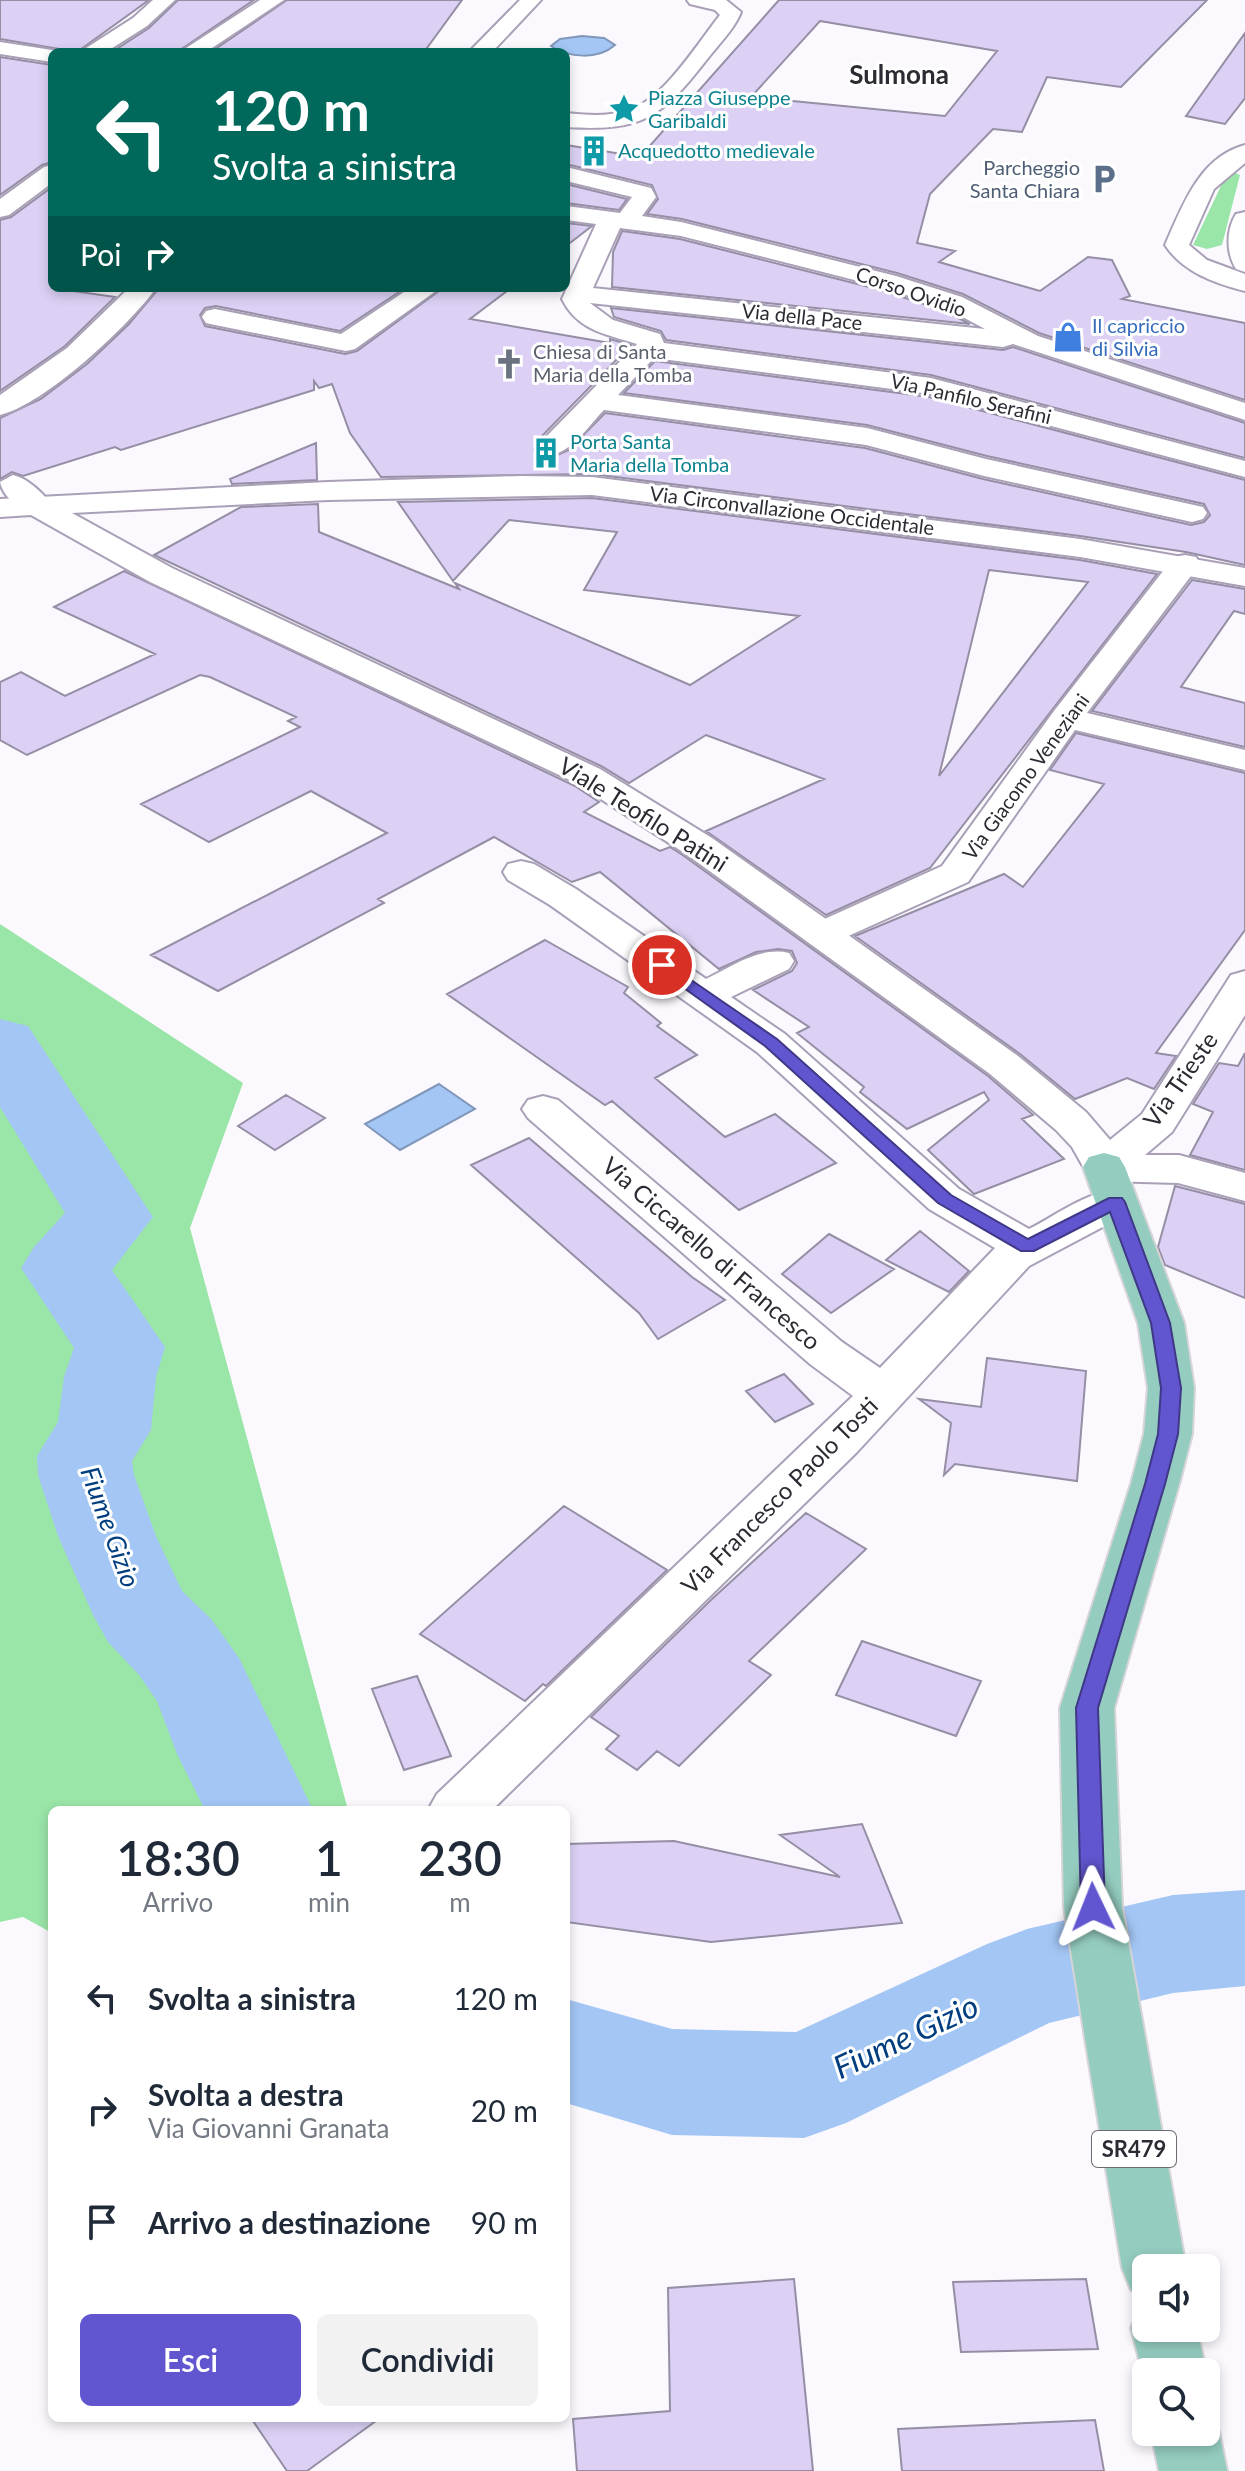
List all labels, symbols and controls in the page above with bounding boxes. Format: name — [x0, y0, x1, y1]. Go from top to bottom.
district label: Sulmona — [849, 58, 949, 90]
text: 120 m — [212, 76, 370, 143]
icon: left — [80, 80, 184, 184]
place label: Piazza Giuseppe Garibaldi — [648, 85, 791, 132]
place icon: Piazza Giuseppe Garibaldi — [607, 92, 641, 126]
building icon: Acquedotto medievale — [577, 134, 611, 168]
place label: Acquedotto medievale — [618, 138, 815, 162]
text: Svolta a sinistra — [212, 144, 457, 188]
place label: Parcheggio Santa Chiara — [970, 155, 1080, 202]
parking icon: Parcheggio Santa Chiara — [1087, 162, 1121, 196]
icon: right — [137, 232, 181, 276]
text: Poi — [80, 236, 121, 272]
street label: Corso Ovidio — [853, 261, 970, 321]
street label: Via della Pace — [741, 298, 864, 334]
place label: Il capriccio di Silvia — [1092, 313, 1185, 360]
shop icon: Il capriccio di Silvia — [1051, 320, 1085, 354]
place label: Chiesa di Santa Maria della Tomba — [533, 339, 692, 386]
church icon: Chiesa di Santa Maria della Tomba — [492, 347, 526, 381]
street label: Via Panfilo Serafini — [888, 368, 1054, 428]
place label: Porta Santa Maria della Tomba — [570, 429, 729, 476]
building icon: Porta Santa Maria della Tomba — [529, 436, 563, 470]
street label: Via Circonvallazione Occidentale — [649, 481, 936, 539]
street label: Via Giacomo Veneziani — [957, 689, 1094, 864]
street label: Viale Teofilo Patini — [554, 750, 734, 877]
pin — [628, 931, 696, 999]
icon: arrive — [640, 943, 684, 987]
street label: Via Trieste — [1136, 1026, 1223, 1132]
street label: Via Ciccarello di Francesco — [597, 1150, 827, 1355]
street label: Via Francesco Paolo Tosti — [675, 1391, 883, 1599]
water label: Fiume Gizio — [74, 1462, 148, 1592]
text: 18:30 — [116, 1829, 240, 1886]
text: 1 — [315, 1829, 343, 1886]
text: 230 — [418, 1829, 502, 1886]
position arrow — [1051, 1865, 1135, 1949]
text: Arrivo — [143, 1886, 213, 1918]
text: min — [308, 1886, 350, 1918]
text: m — [449, 1886, 471, 1918]
icon: left — [80, 1976, 124, 2020]
text: Svolta a sinistra — [148, 1980, 356, 2016]
text: 120 m — [453, 1980, 538, 2016]
water label: Fiume Gizio — [827, 1985, 984, 2086]
text: Svolta a destra — [148, 2076, 344, 2112]
icon: right — [80, 2088, 124, 2132]
text: 20 m — [471, 2092, 538, 2128]
text: Via Giovanni Granata — [148, 2112, 389, 2144]
road number: SR479 — [1092, 2131, 1176, 2167]
icon: arrive — [80, 2200, 124, 2244]
text: Arrivo a destinazione — [148, 2204, 430, 2240]
text: 90 m — [471, 2204, 538, 2240]
map controls — [1132, 2254, 1220, 2446]
button: sound — [1132, 2254, 1220, 2342]
button: Esci — [80, 2314, 301, 2406]
button: Condividi — [317, 2314, 538, 2406]
button: search — [1132, 2358, 1220, 2446]

